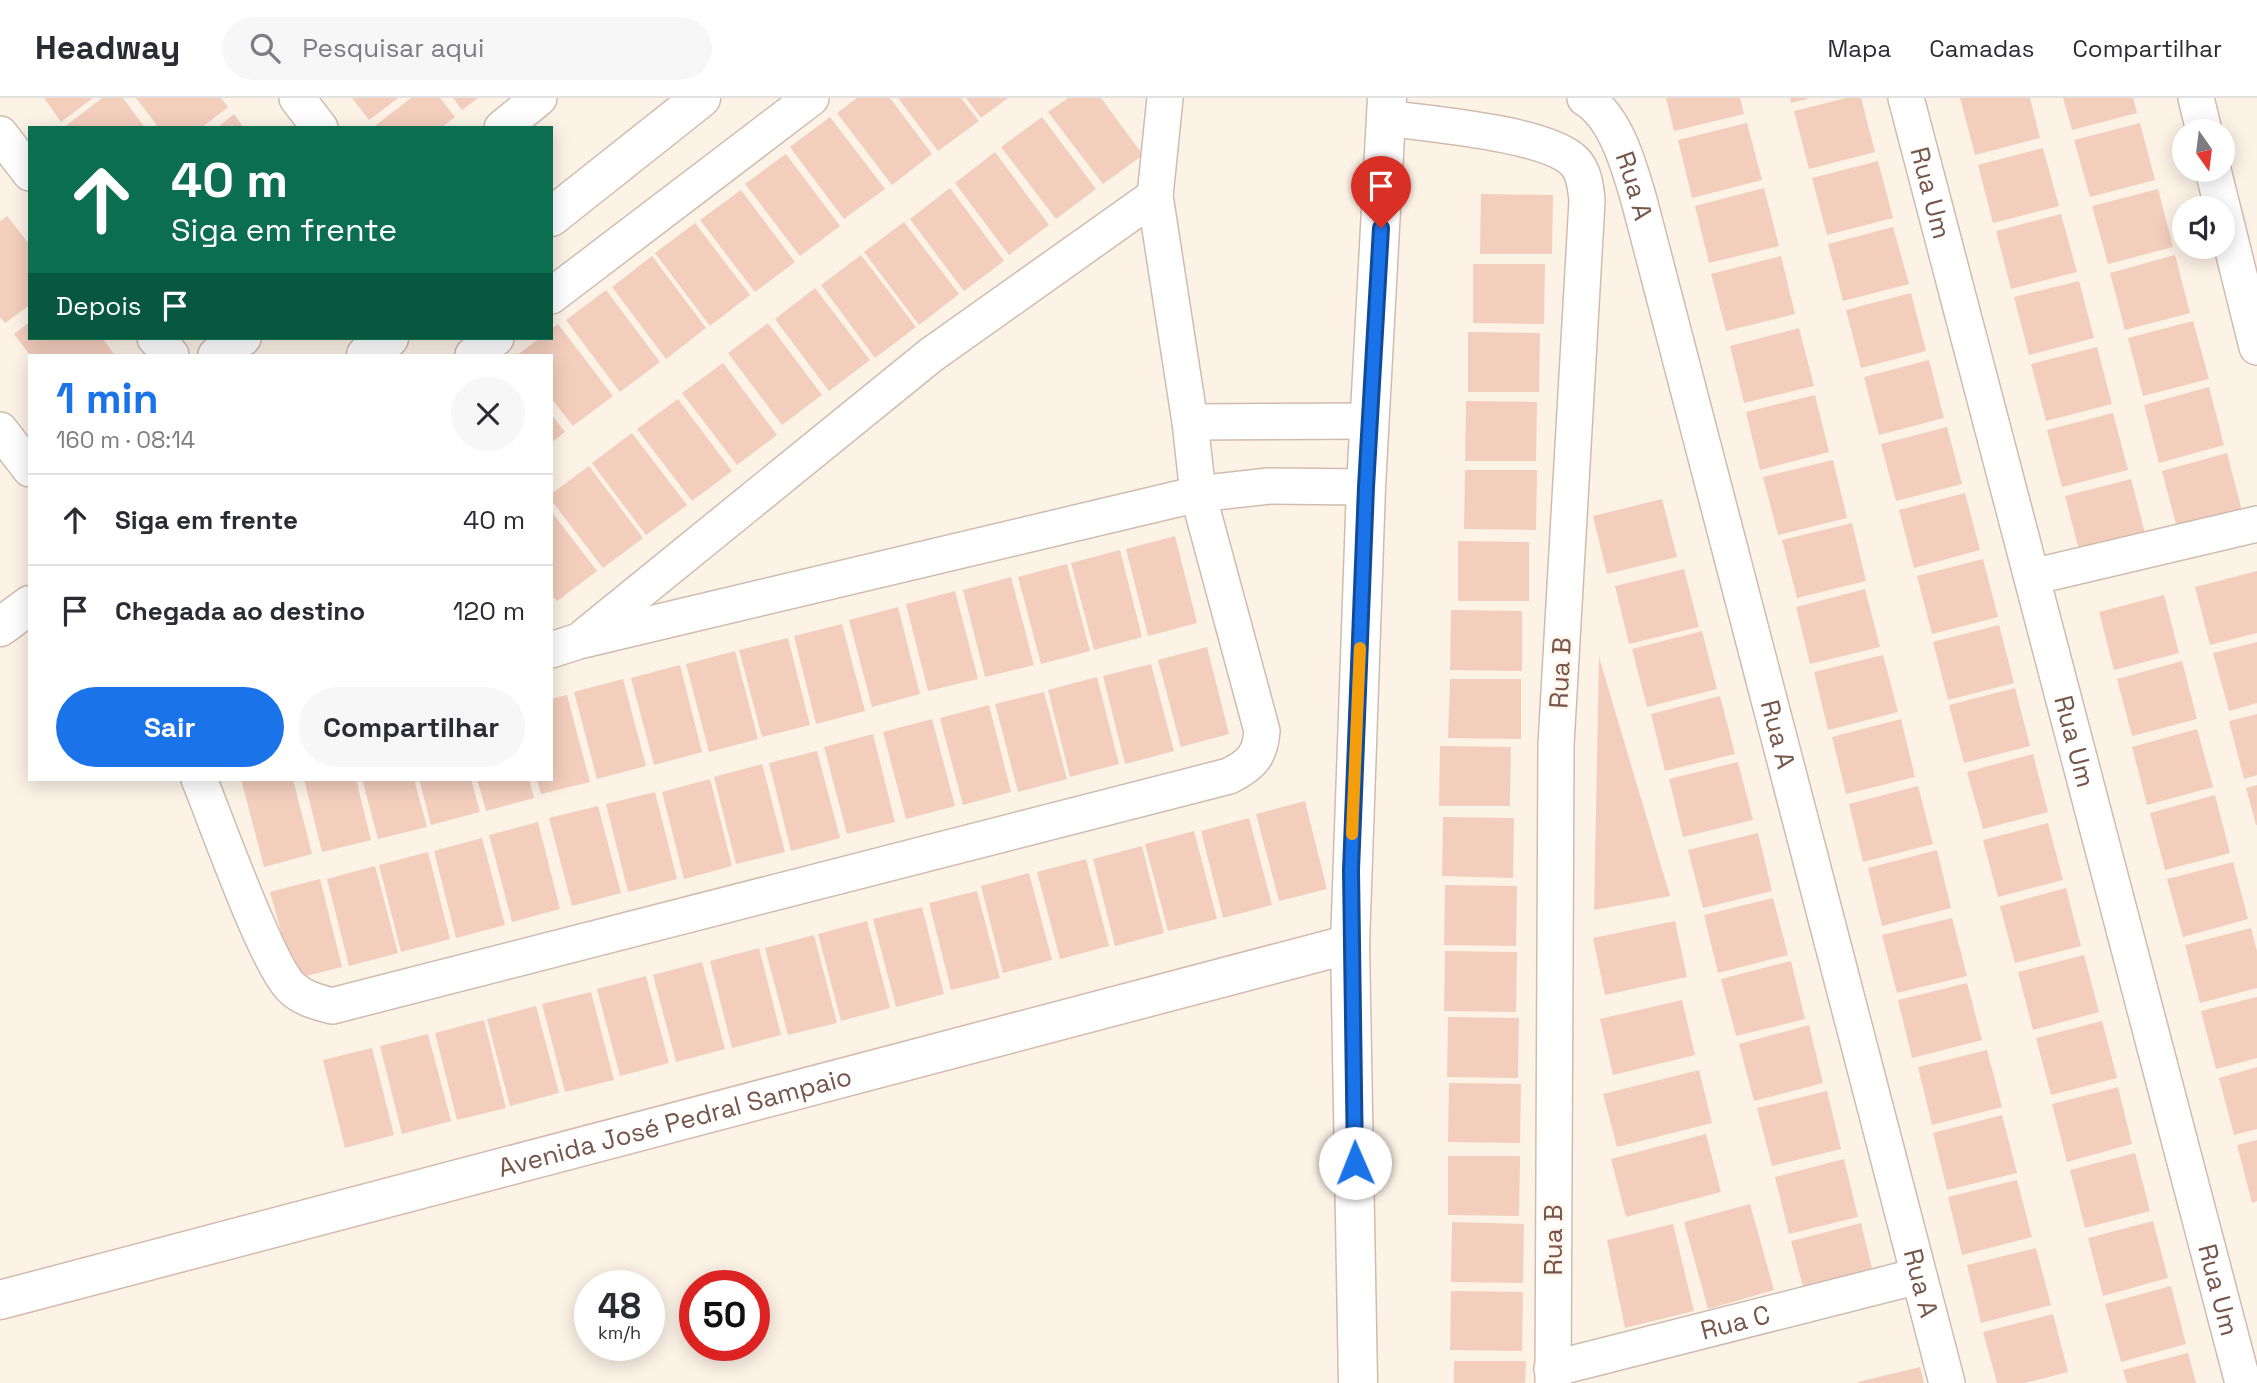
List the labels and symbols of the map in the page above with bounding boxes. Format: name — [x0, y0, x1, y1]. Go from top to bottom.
north arrow — [2172, 119, 2235, 182]
street label: Rua Um — [1903, 143, 1959, 242]
street label: Rua A — [1608, 147, 1661, 224]
pin — [1351, 156, 1411, 228]
street label: Rua B — [1541, 637, 1579, 709]
street label: Rua Um — [2046, 692, 2103, 791]
street label: Rua A — [1753, 696, 1803, 773]
street label: Avenida José Pedral Sampaio — [494, 1059, 855, 1185]
position arrow — [1318, 1126, 1392, 1200]
street label: Rua B — [1536, 1204, 1570, 1276]
street label: Rua Um — [2190, 1240, 2247, 1339]
street label: Rua A — [1896, 1245, 1946, 1321]
speed limit sign: 50 — [679, 1270, 770, 1361]
street label: Rua C — [1697, 1297, 1774, 1348]

